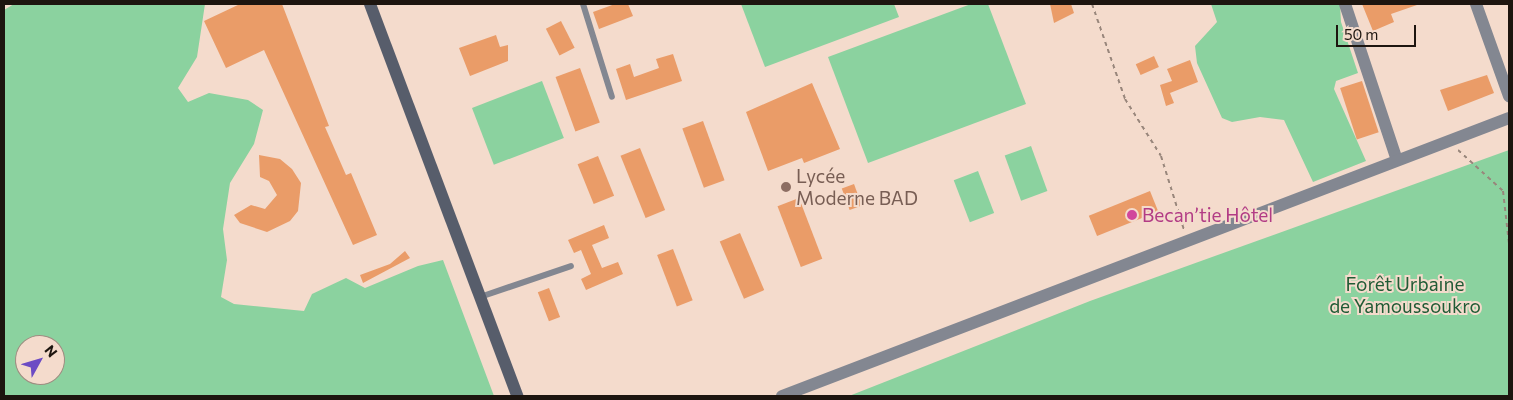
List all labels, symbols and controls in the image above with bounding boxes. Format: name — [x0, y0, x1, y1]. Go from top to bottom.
scale bar — [1338, 15, 1418, 47]
text: 50 m — [1344, 25, 1378, 43]
place label: Lycée Moderne BAD — [796, 165, 918, 209]
marker: Lycée Moderne BAD — [780, 181, 792, 193]
place label: Becan’tie Hôtel — [1142, 204, 1273, 226]
marker: Becan’tie Hôtel — [1126, 209, 1138, 221]
park label: Forêt Urbaine de Yamoussoukro — [1329, 273, 1481, 317]
north arrow — [15, 335, 65, 385]
text: N — [41, 341, 61, 360]

